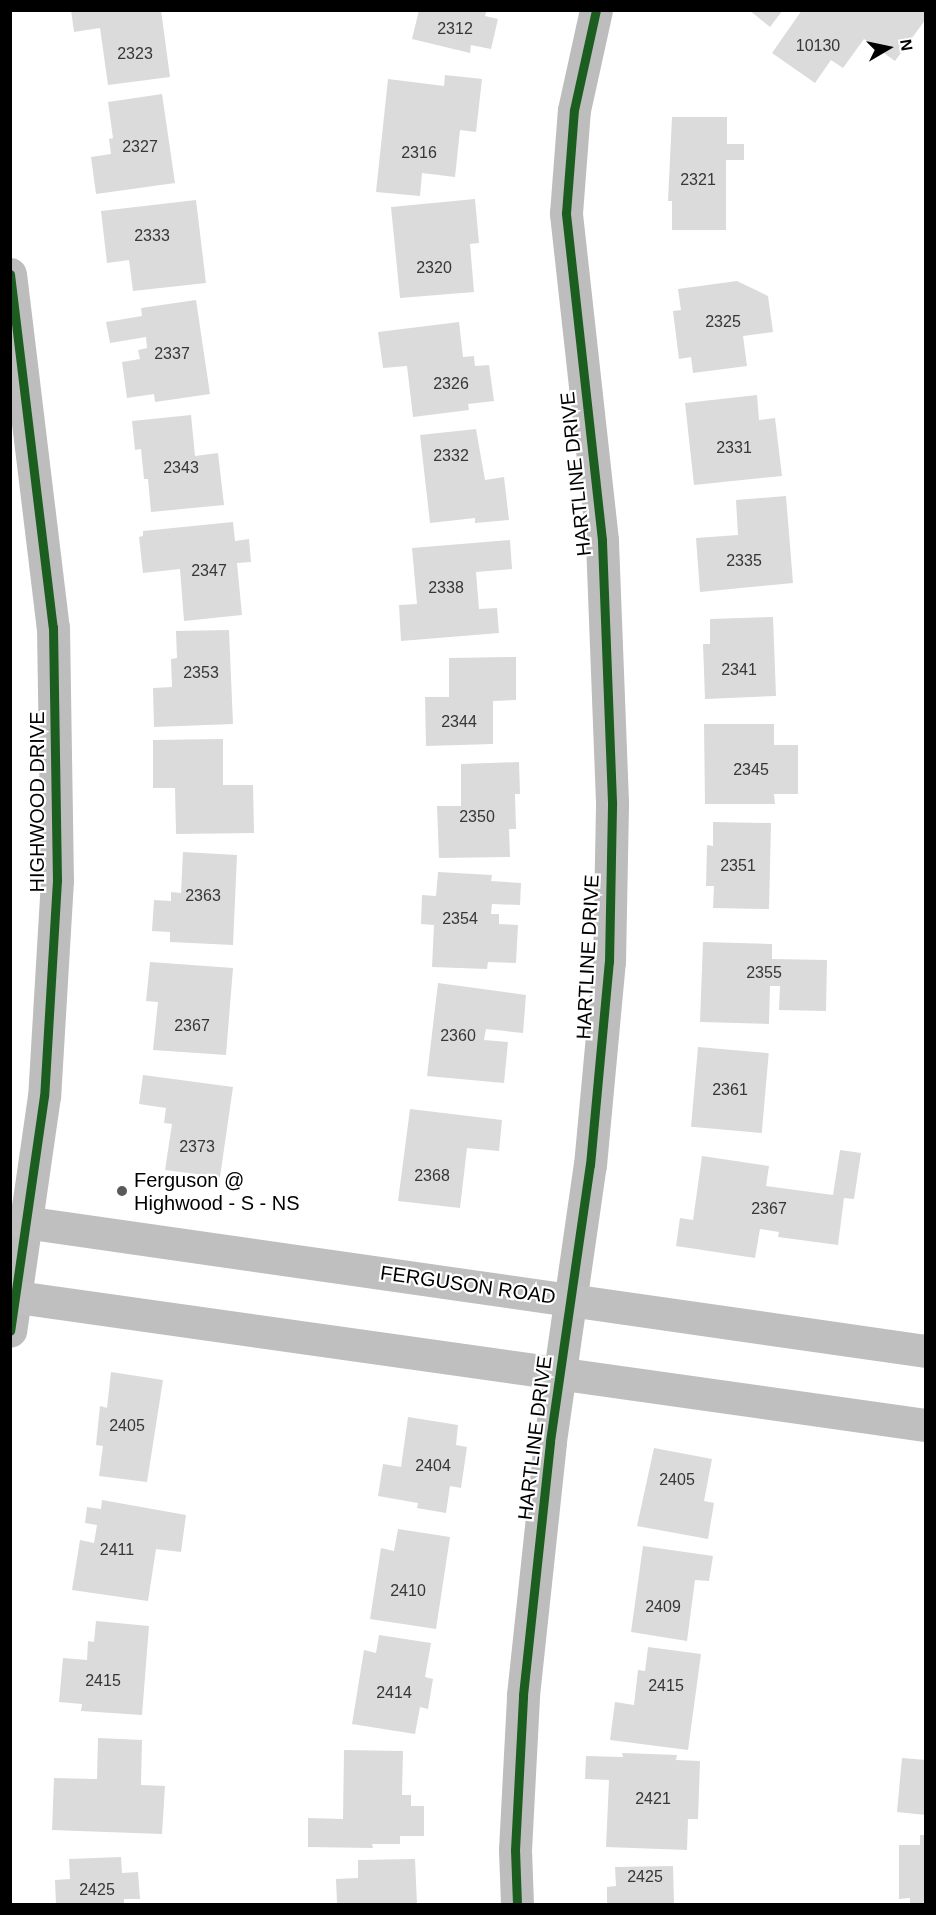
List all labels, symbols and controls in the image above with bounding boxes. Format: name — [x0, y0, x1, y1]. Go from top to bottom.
north arrow — [858, 18, 918, 78]
house number: 2312 — [437, 19, 473, 39]
house number: 10130 — [796, 36, 840, 56]
text: N — [897, 38, 916, 52]
house number: 2323 — [117, 44, 153, 64]
house number: 2327 — [122, 137, 158, 157]
house number: 2316 — [401, 143, 437, 163]
house number: 2321 — [680, 170, 716, 190]
house number: 2333 — [134, 226, 170, 246]
house number: 2320 — [416, 258, 452, 278]
house number: 2325 — [705, 312, 741, 332]
house number: 2337 — [154, 344, 190, 364]
house number: 2326 — [433, 374, 469, 394]
street label: HARTLINE DRIVE — [555, 391, 597, 557]
house number: 2331 — [716, 438, 752, 458]
house number: 2332 — [433, 446, 469, 466]
house number: 2343 — [163, 458, 199, 478]
house number: 2335 — [726, 551, 762, 571]
house number: 2347 — [191, 561, 227, 581]
house number: 2338 — [428, 578, 464, 598]
house number: 2341 — [721, 660, 757, 680]
house number: 2353 — [183, 663, 219, 683]
street label: HIGHWOOD DRIVE — [25, 711, 49, 893]
house number: 2344 — [441, 712, 477, 732]
house number: 2345 — [733, 760, 769, 780]
house number: 2350 — [459, 807, 495, 827]
house number: 2351 — [720, 856, 756, 876]
street label: HARTLINE DRIVE — [572, 874, 604, 1040]
house number: 2363 — [185, 886, 221, 906]
house number: 2354 — [442, 909, 478, 929]
house number: 2355 — [746, 963, 782, 983]
house number: 2367 — [174, 1016, 210, 1036]
house number: 2360 — [440, 1026, 476, 1046]
house number: 2361 — [712, 1080, 748, 1100]
house number: 2373 — [179, 1137, 215, 1157]
house number: 2368 — [414, 1166, 450, 1186]
place label: Ferguson @ Highwood - S - NS — [134, 1168, 300, 1215]
marker: Ferguson @ Highwood - S - NS — [115, 1184, 129, 1198]
house number: 2367 — [751, 1199, 787, 1219]
street label: FERGUSON ROAD — [379, 1261, 557, 1309]
street label: HARTLINE DRIVE — [513, 1355, 557, 1521]
house number: 2405 — [109, 1416, 145, 1436]
house number: 2404 — [415, 1456, 451, 1476]
house number: 2405 — [659, 1470, 695, 1490]
house number: 2411 — [100, 1540, 134, 1560]
house number: 2410 — [390, 1581, 426, 1601]
house number: 2409 — [645, 1597, 681, 1617]
house number: 2415 — [85, 1671, 121, 1691]
house number: 2415 — [648, 1676, 684, 1696]
house number: 2414 — [376, 1683, 412, 1703]
house number: 2421 — [635, 1789, 671, 1809]
house number: 2425 — [627, 1867, 663, 1887]
house number: 2425 — [79, 1880, 115, 1900]

